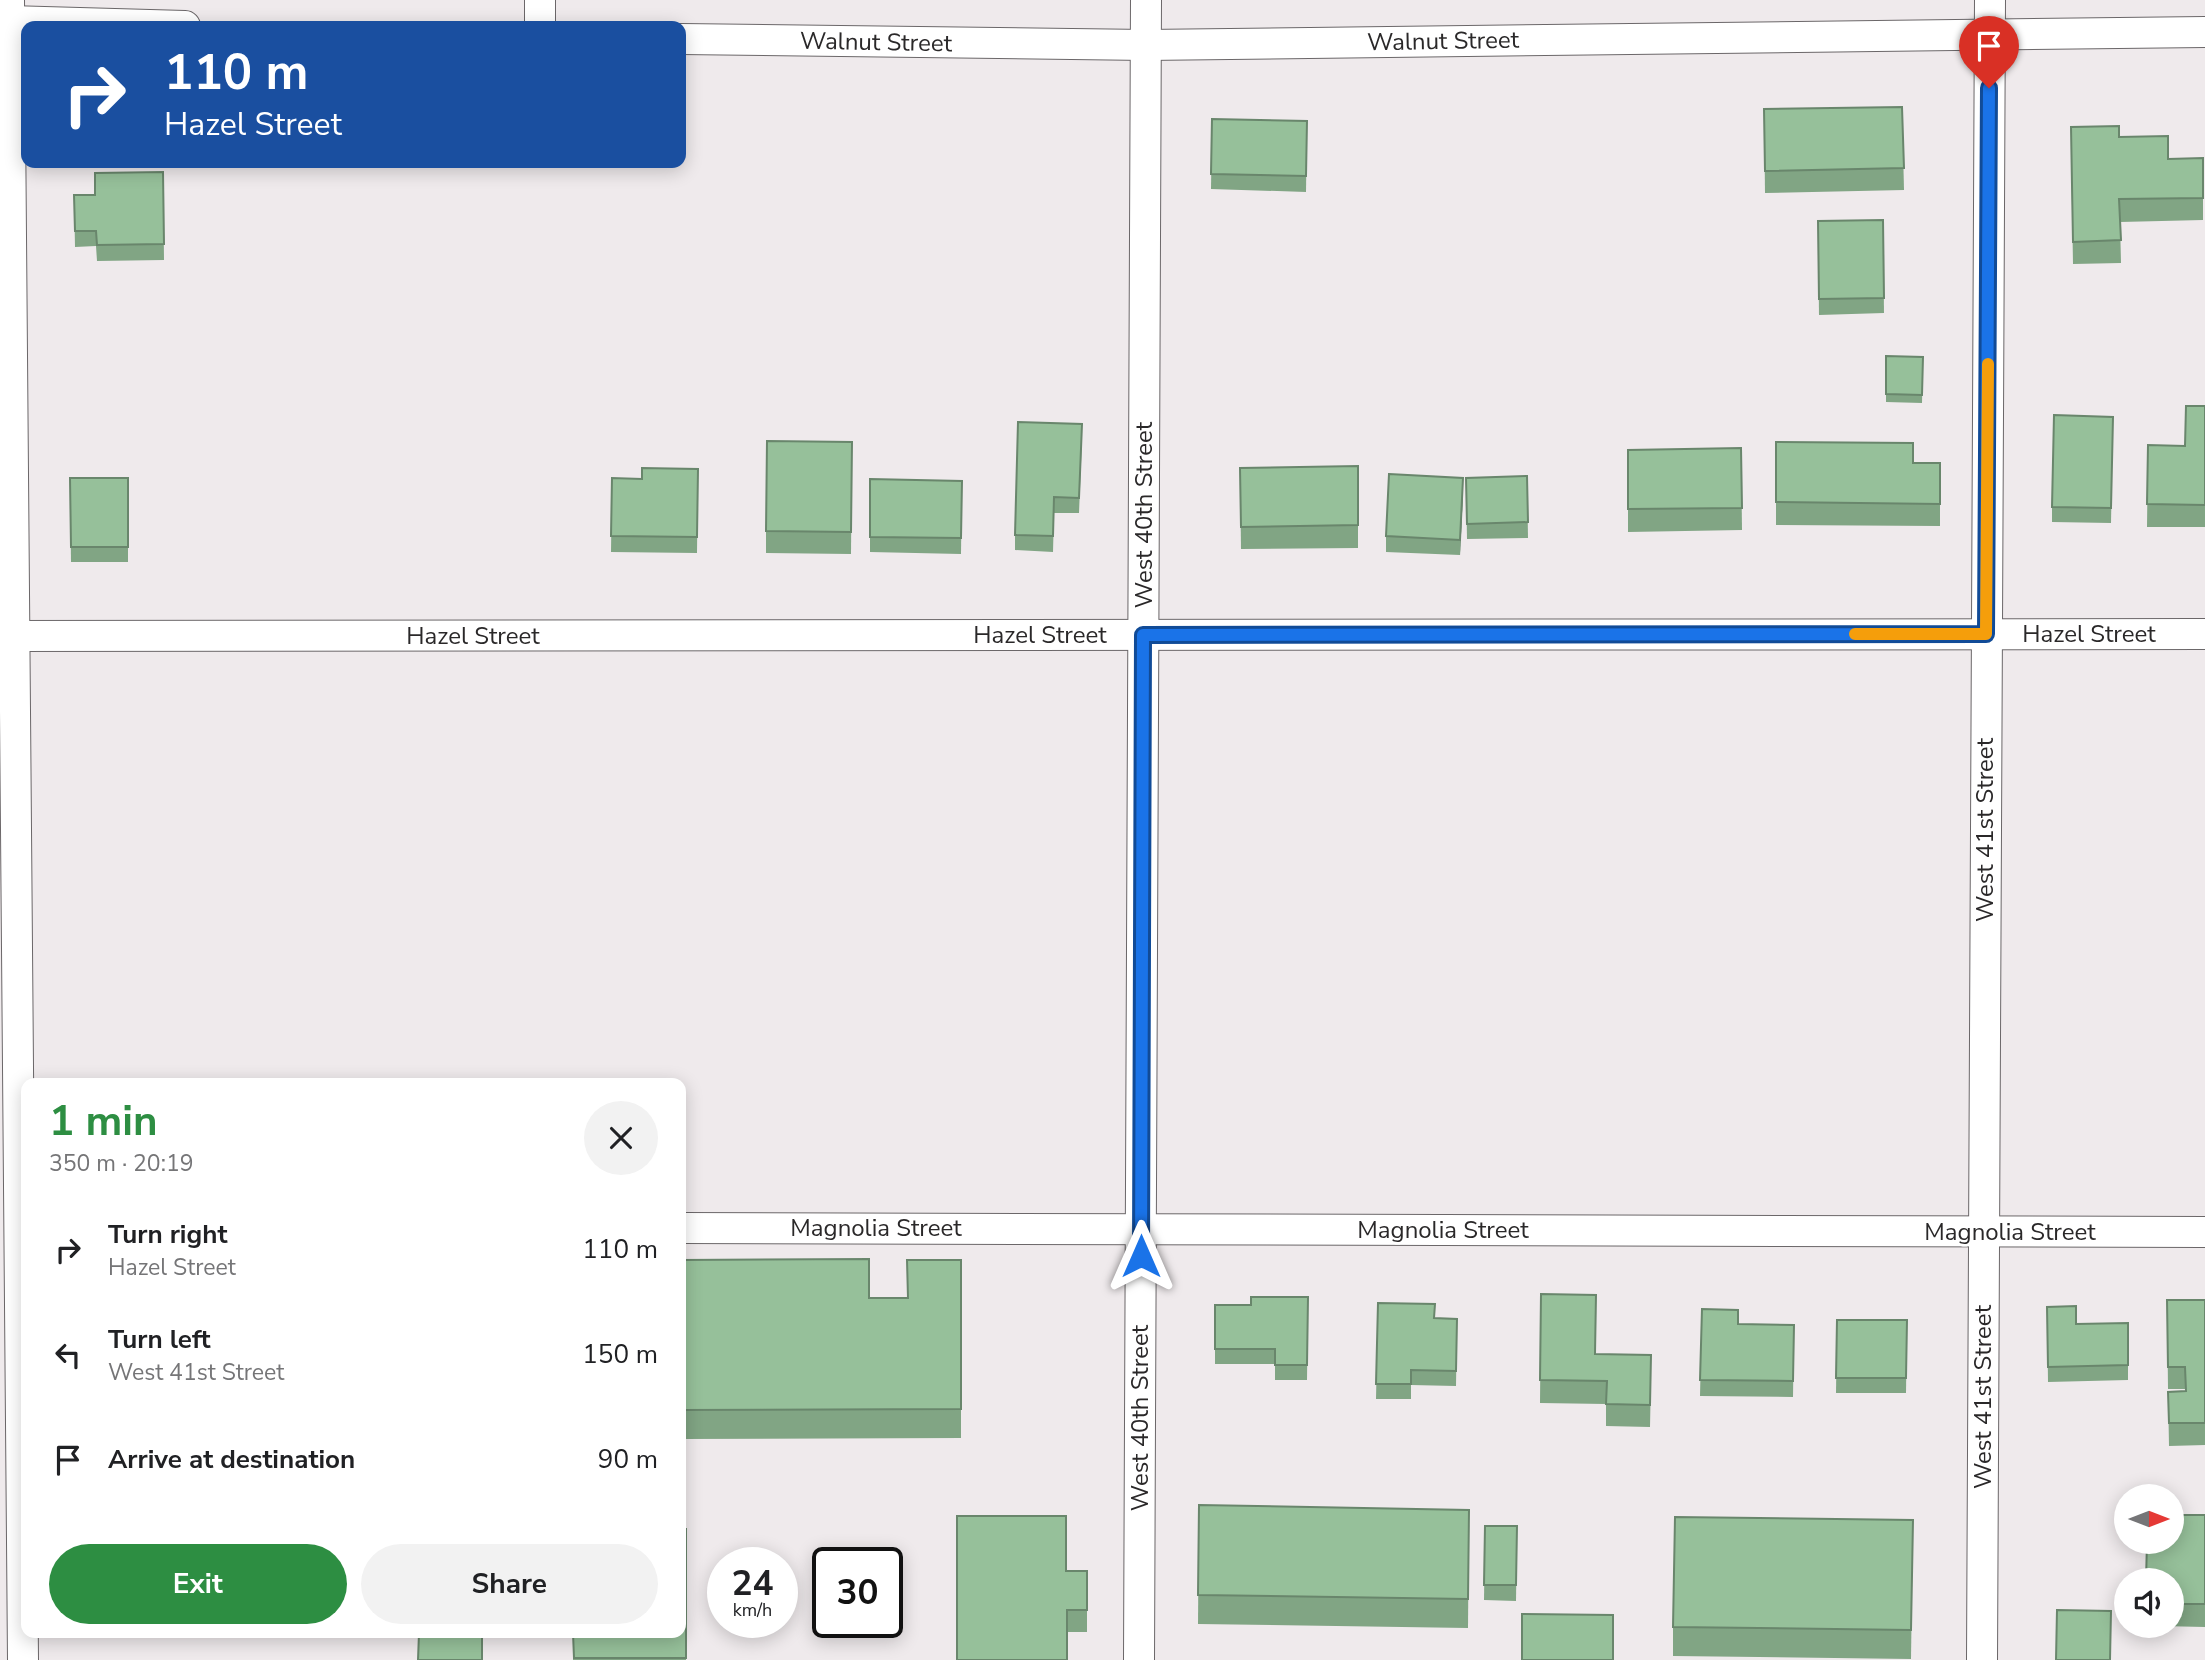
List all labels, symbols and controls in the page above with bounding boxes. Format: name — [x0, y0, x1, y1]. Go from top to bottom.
pin — [1959, 16, 2019, 88]
street label: Walnut Street — [1367, 24, 1520, 58]
street label: Walnut Street — [800, 25, 953, 59]
icon: arrive — [1970, 27, 2008, 65]
text: 110 m — [164, 39, 308, 106]
icon: right — [49, 49, 140, 140]
text: Hazel Street — [164, 103, 342, 146]
street label: West 40th Street — [1128, 421, 1160, 608]
street label: Hazel Street — [2022, 618, 2156, 650]
street label: Hazel Street — [973, 619, 1107, 651]
street label: Hazel Street — [406, 620, 540, 652]
street label: West 41st Street — [1969, 737, 2001, 922]
text: 1 min — [49, 1093, 158, 1150]
button: close — [584, 1101, 658, 1175]
text: 350 m · 20:19 — [49, 1148, 194, 1179]
street label: Magnolia Street — [790, 1212, 962, 1244]
street label: Magnolia Street — [1357, 1214, 1529, 1246]
street label: Magnolia Street — [1924, 1216, 2096, 1248]
text: Turn right — [108, 1217, 227, 1252]
position arrow — [1104, 1219, 1178, 1293]
icon: right — [49, 1231, 87, 1269]
text: 110 m — [582, 1232, 658, 1267]
text: Hazel Street — [108, 1252, 236, 1283]
street label: West 41st Street — [1967, 1304, 1999, 1489]
text: Turn left — [108, 1322, 211, 1357]
street label: West 40th Street — [1124, 1324, 1156, 1511]
icon: left — [49, 1336, 87, 1374]
text: 150 m — [582, 1337, 658, 1372]
text: West 41st Street — [108, 1357, 284, 1388]
icon: arrive — [49, 1441, 87, 1479]
text: Arrive at destination — [108, 1442, 355, 1477]
text: 90 m — [598, 1442, 658, 1477]
north arrow — [2114, 1484, 2184, 1554]
map controls — [2114, 1484, 2184, 1638]
button: Exit — [49, 1544, 347, 1624]
button: Share — [361, 1544, 658, 1624]
speed limit sign: 30 — [812, 1547, 903, 1638]
text: 24 — [731, 1560, 774, 1607]
button: sound — [2114, 1568, 2184, 1638]
text: km/h — [733, 1598, 772, 1622]

